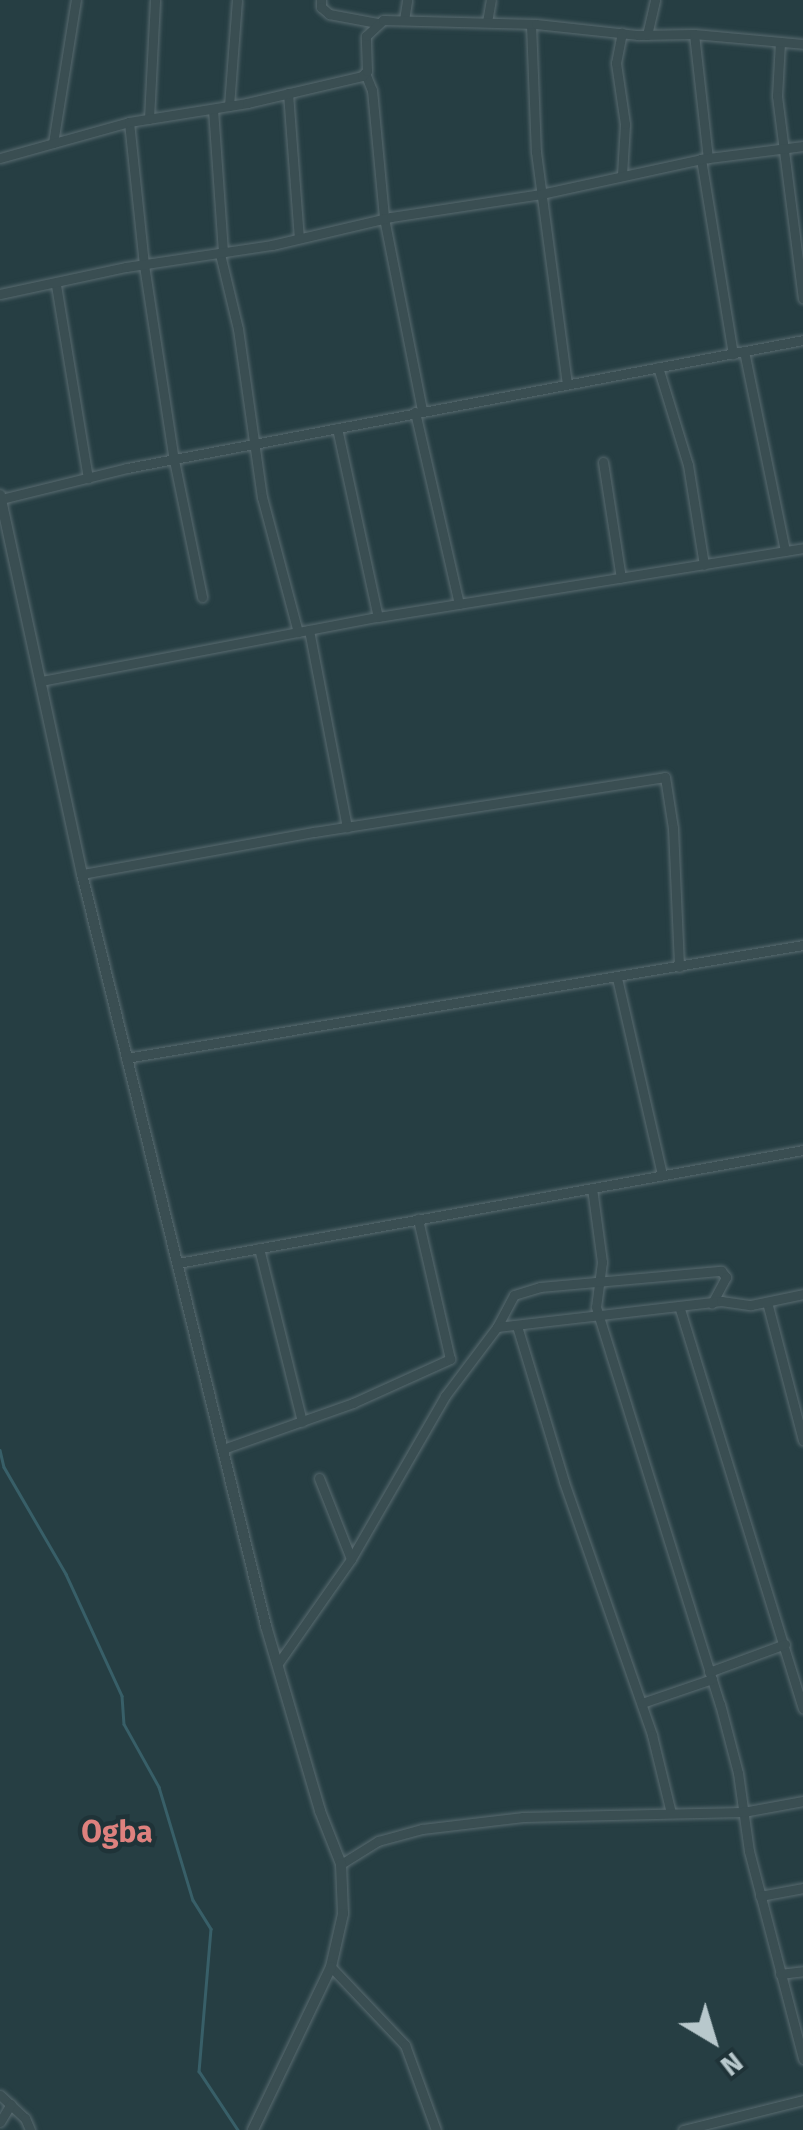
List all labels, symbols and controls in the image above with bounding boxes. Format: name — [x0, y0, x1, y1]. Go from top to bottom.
district label: Ogba — [81, 1814, 153, 1850]
north arrow — [663, 1990, 763, 2090]
text: N — [714, 2045, 749, 2083]

